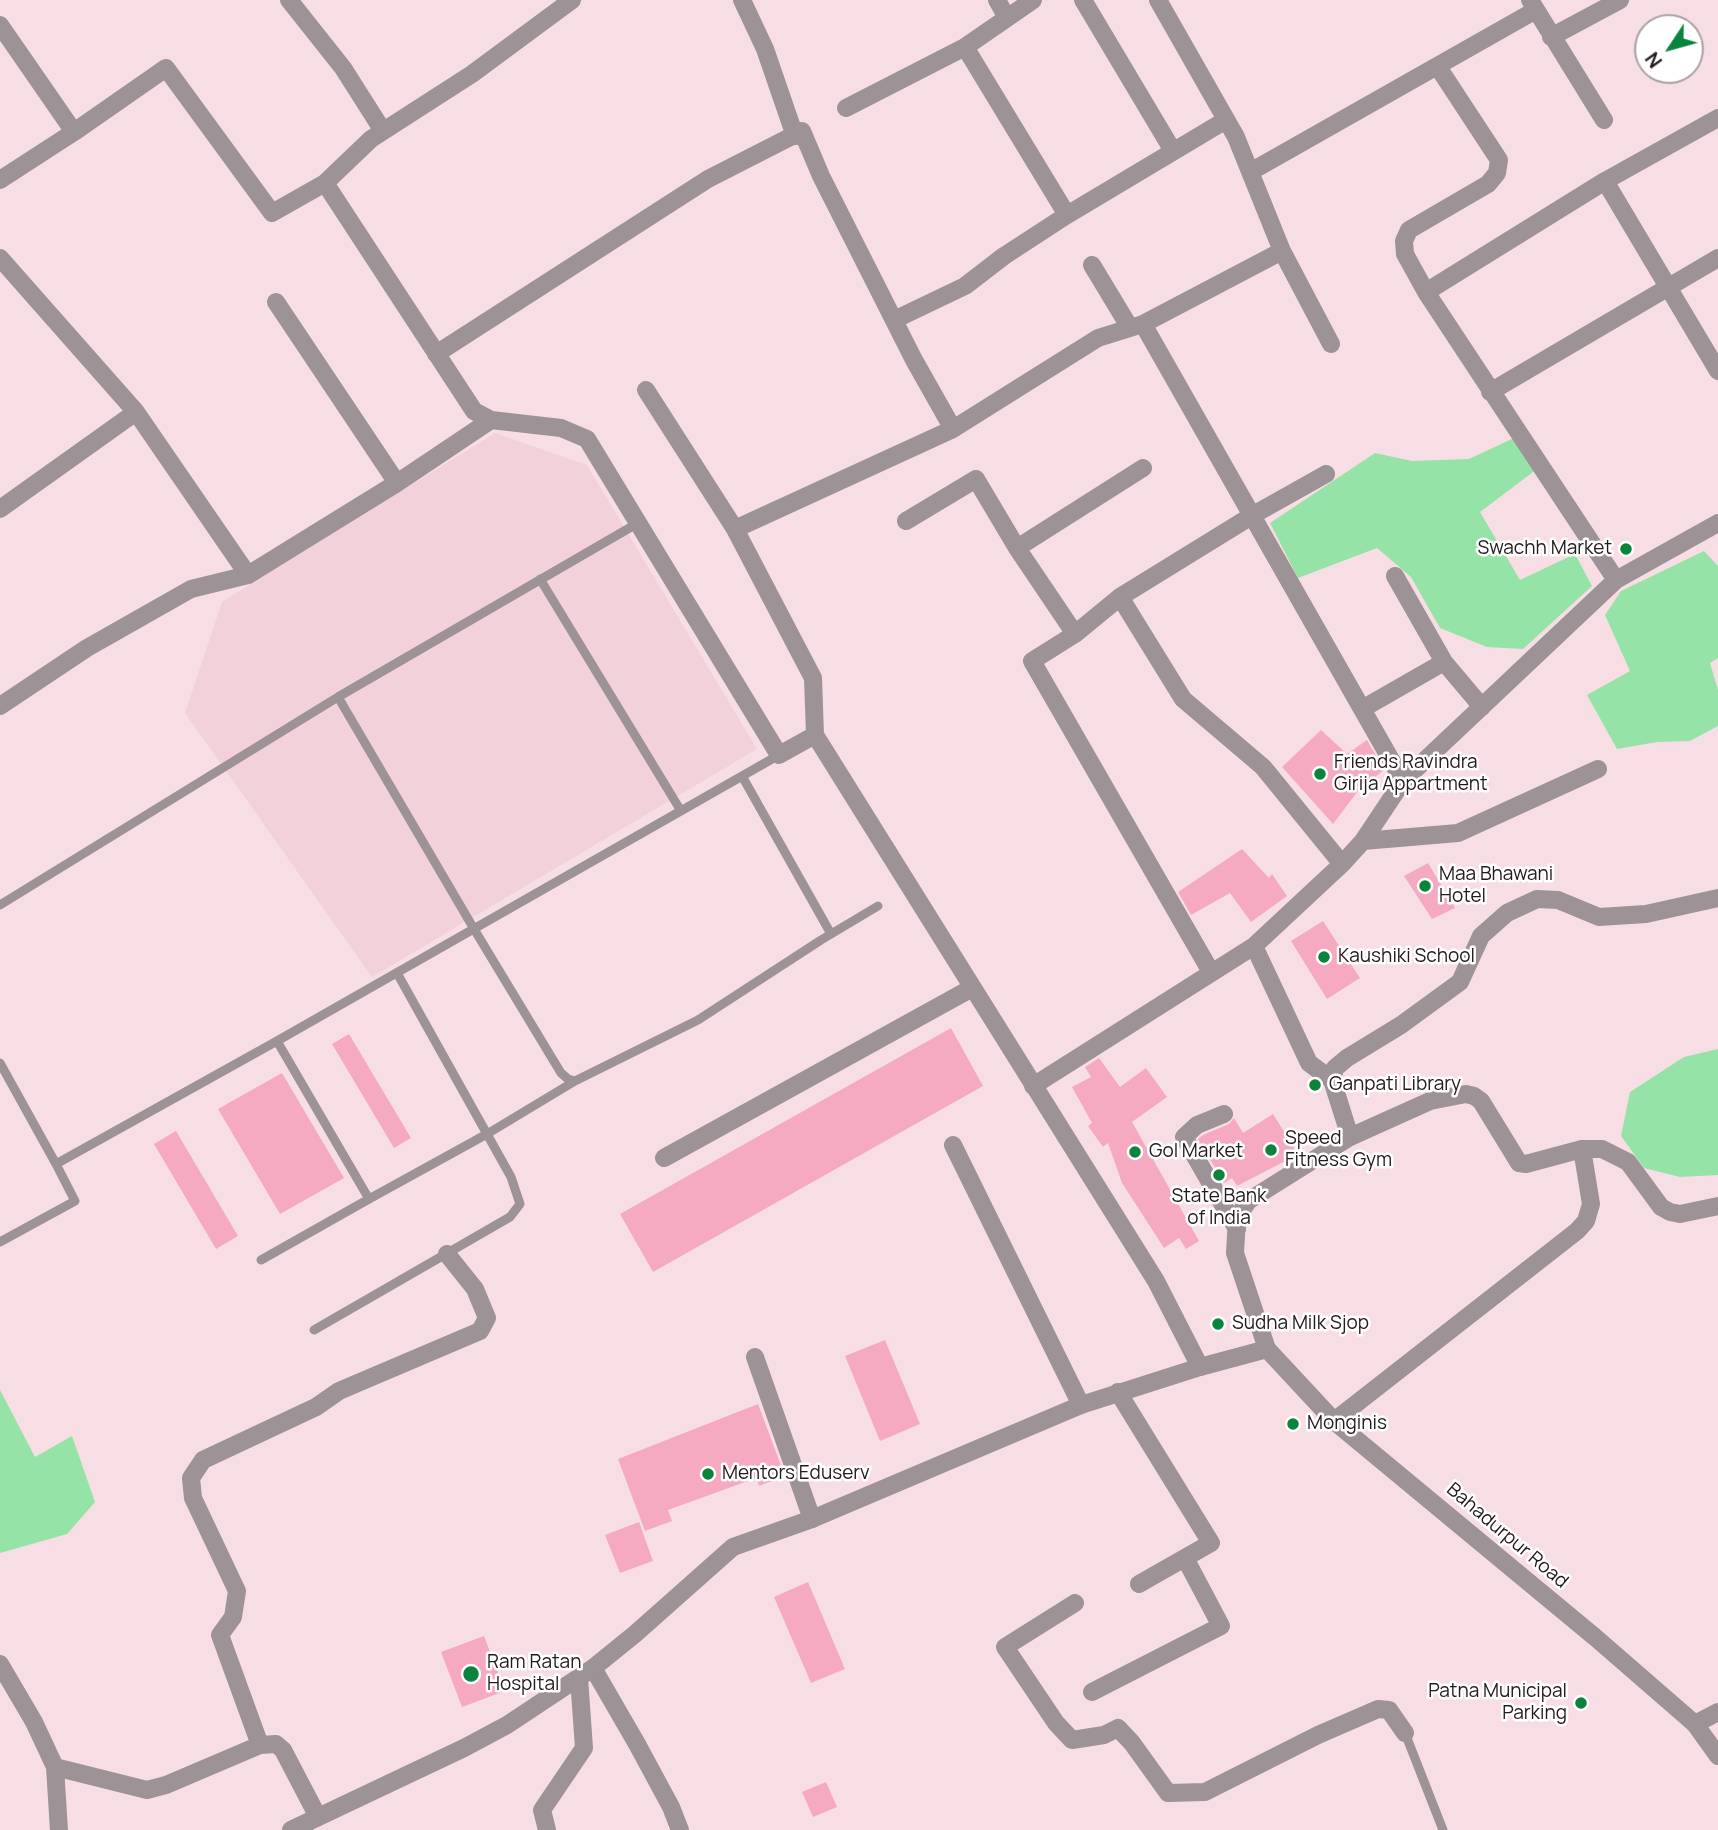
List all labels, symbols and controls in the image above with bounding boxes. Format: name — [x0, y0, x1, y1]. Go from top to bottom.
north arrow — [1634, 14, 1704, 84]
text: N — [1639, 47, 1668, 73]
place label: Swachh Market — [1478, 538, 1612, 560]
marker: Swachh Market — [1618, 541, 1634, 557]
place label: Friends Ravindra Girija Appartment — [1334, 752, 1488, 796]
marker: Friends Ravindra Girija Appartment — [1312, 766, 1328, 782]
place label: Maa Bhawani Hotel — [1439, 864, 1553, 908]
marker: Maa Bhawani Hotel — [1417, 878, 1433, 894]
place label: Kaushiki School — [1338, 946, 1475, 968]
marker: Kaushiki School — [1316, 949, 1332, 965]
place label: Ganpati Library — [1329, 1074, 1461, 1096]
marker: Ganpati Library — [1307, 1077, 1323, 1093]
place label: Speed Fitness Gym — [1285, 1128, 1392, 1172]
place label: Gol Market — [1149, 1141, 1243, 1163]
marker: Speed Fitness Gym — [1263, 1142, 1279, 1158]
marker: Gol Market — [1127, 1144, 1143, 1160]
marker: State Bank of India — [1211, 1167, 1227, 1183]
place label: State Bank of India — [1172, 1186, 1266, 1230]
place label: Sudha Milk Sjop — [1232, 1313, 1369, 1335]
marker: Sudha Milk Sjop — [1210, 1316, 1226, 1332]
place label: Monginis — [1307, 1413, 1387, 1435]
marker: Monginis — [1285, 1416, 1301, 1432]
place label: Mentors Eduserv — [722, 1463, 870, 1485]
marker: Mentors Eduserv — [700, 1466, 716, 1482]
street label: Bahadurpur Road — [1442, 1479, 1572, 1593]
place label: Ram Ratan Hospital — [487, 1652, 581, 1696]
marker: Ram Ratan Hospital — [461, 1664, 481, 1684]
place label: Patna Municipal Parking — [1428, 1681, 1567, 1725]
marker: Patna Municipal Parking — [1573, 1695, 1589, 1711]

